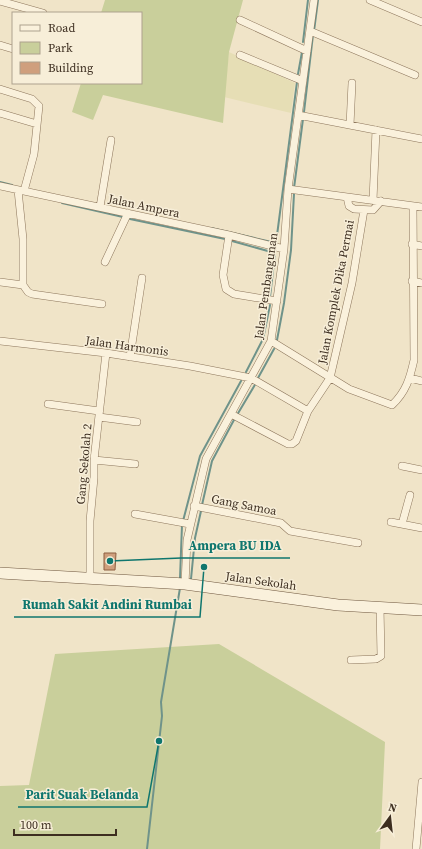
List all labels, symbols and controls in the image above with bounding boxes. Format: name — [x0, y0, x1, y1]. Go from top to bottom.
legend — [12, 12, 142, 84]
text: Road — [48, 20, 75, 36]
text: Park — [48, 40, 73, 56]
text: Building — [48, 60, 93, 76]
street label: Jalan Ampera — [106, 190, 182, 222]
street label: Jalan Komplek Dika Permai — [314, 218, 358, 367]
street label: Jalan Pembangunan — [250, 232, 281, 341]
street label: Jalan Harmonis — [83, 332, 170, 360]
street label: Gang Sekolah 2 — [72, 423, 96, 505]
street label: Gang Samoa — [210, 491, 279, 519]
callout: Ampera BU IDA — [181, 533, 290, 558]
text: Ampera BU IDA — [188, 537, 282, 554]
street label: Jalan Sekolah — [223, 568, 298, 594]
callout: Rumah Sakit Andini Rumbai — [14, 592, 200, 617]
text: Rumah Sakit Andini Rumbai — [22, 596, 192, 613]
callout: Parit Suak Belanda — [18, 782, 147, 807]
text: Parit Suak Belanda — [25, 786, 139, 803]
north arrow — [370, 797, 410, 837]
text: N — [387, 800, 398, 816]
scale bar — [14, 811, 116, 837]
text: 100 m — [20, 817, 52, 833]

